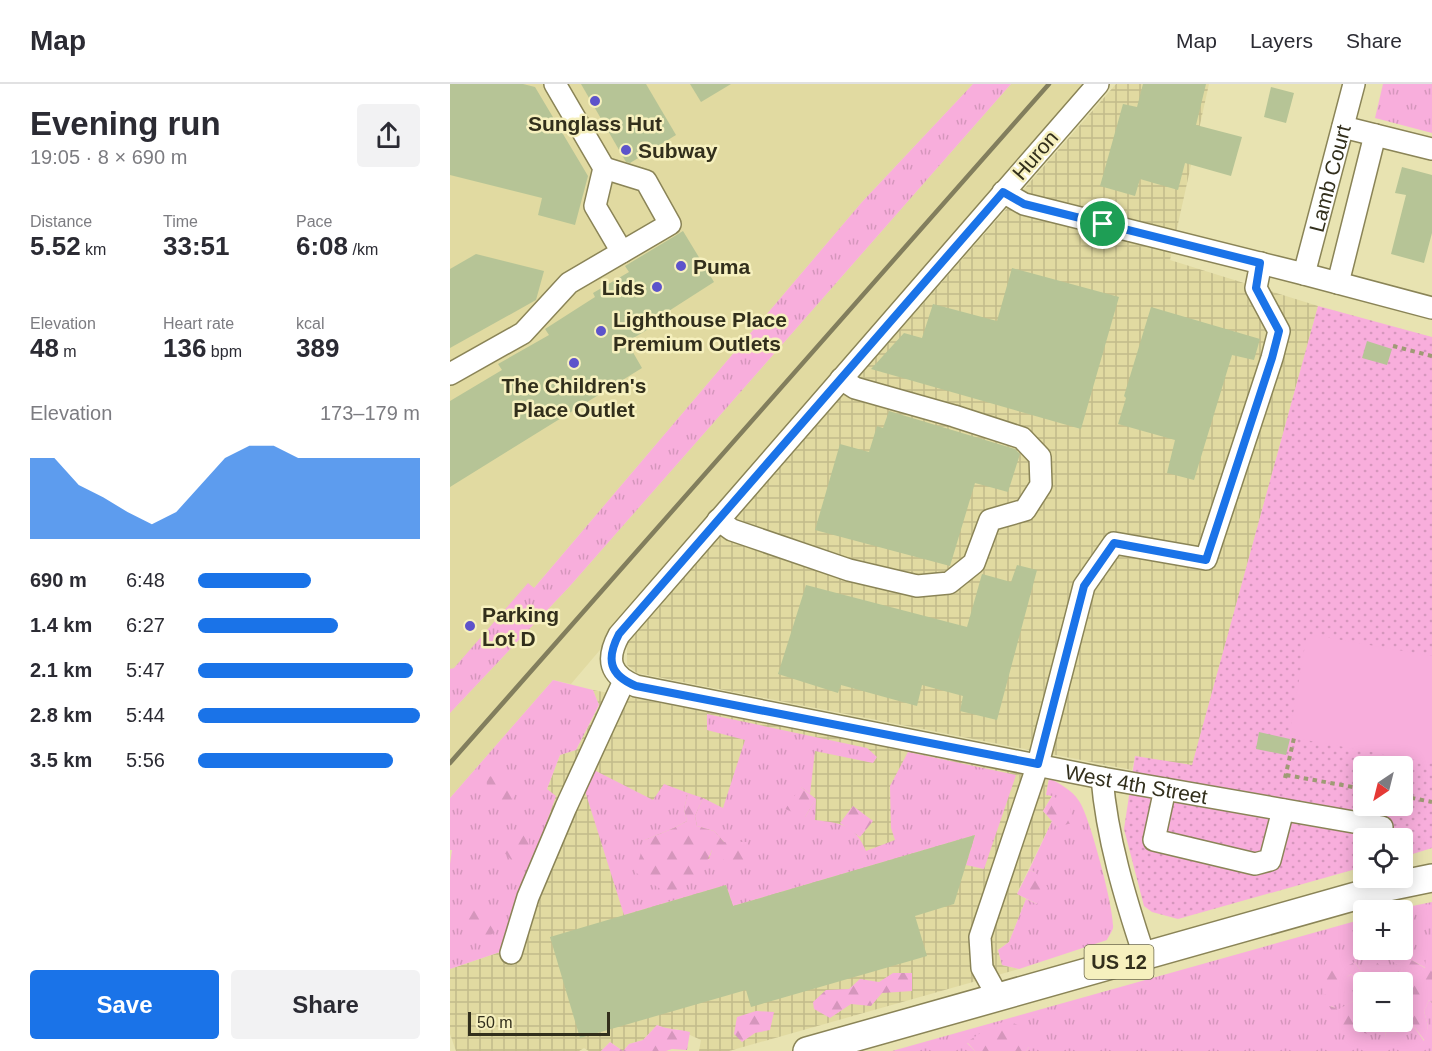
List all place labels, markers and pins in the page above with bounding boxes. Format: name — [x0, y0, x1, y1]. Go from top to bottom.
marker: Sunglass Hut — [588, 94, 602, 108]
place label: Sunglass Hut — [528, 112, 662, 135]
place label: Subway — [638, 139, 718, 162]
marker: Subway — [619, 143, 633, 157]
pin — [1077, 198, 1128, 249]
place label: Puma — [693, 255, 751, 278]
marker: Puma — [674, 259, 688, 273]
place label: Lids — [602, 276, 645, 299]
marker: Lids — [650, 280, 664, 294]
place label: Lighthouse Place Premium Outlets — [613, 308, 787, 355]
marker: Lighthouse Place Premium Outlets — [594, 324, 608, 338]
marker: The Children's Place Outlet — [567, 356, 581, 370]
place label: The Children's Place Outlet — [501, 374, 647, 421]
place label: Parking Lot D — [482, 603, 559, 650]
marker: Parking Lot D — [463, 619, 477, 633]

